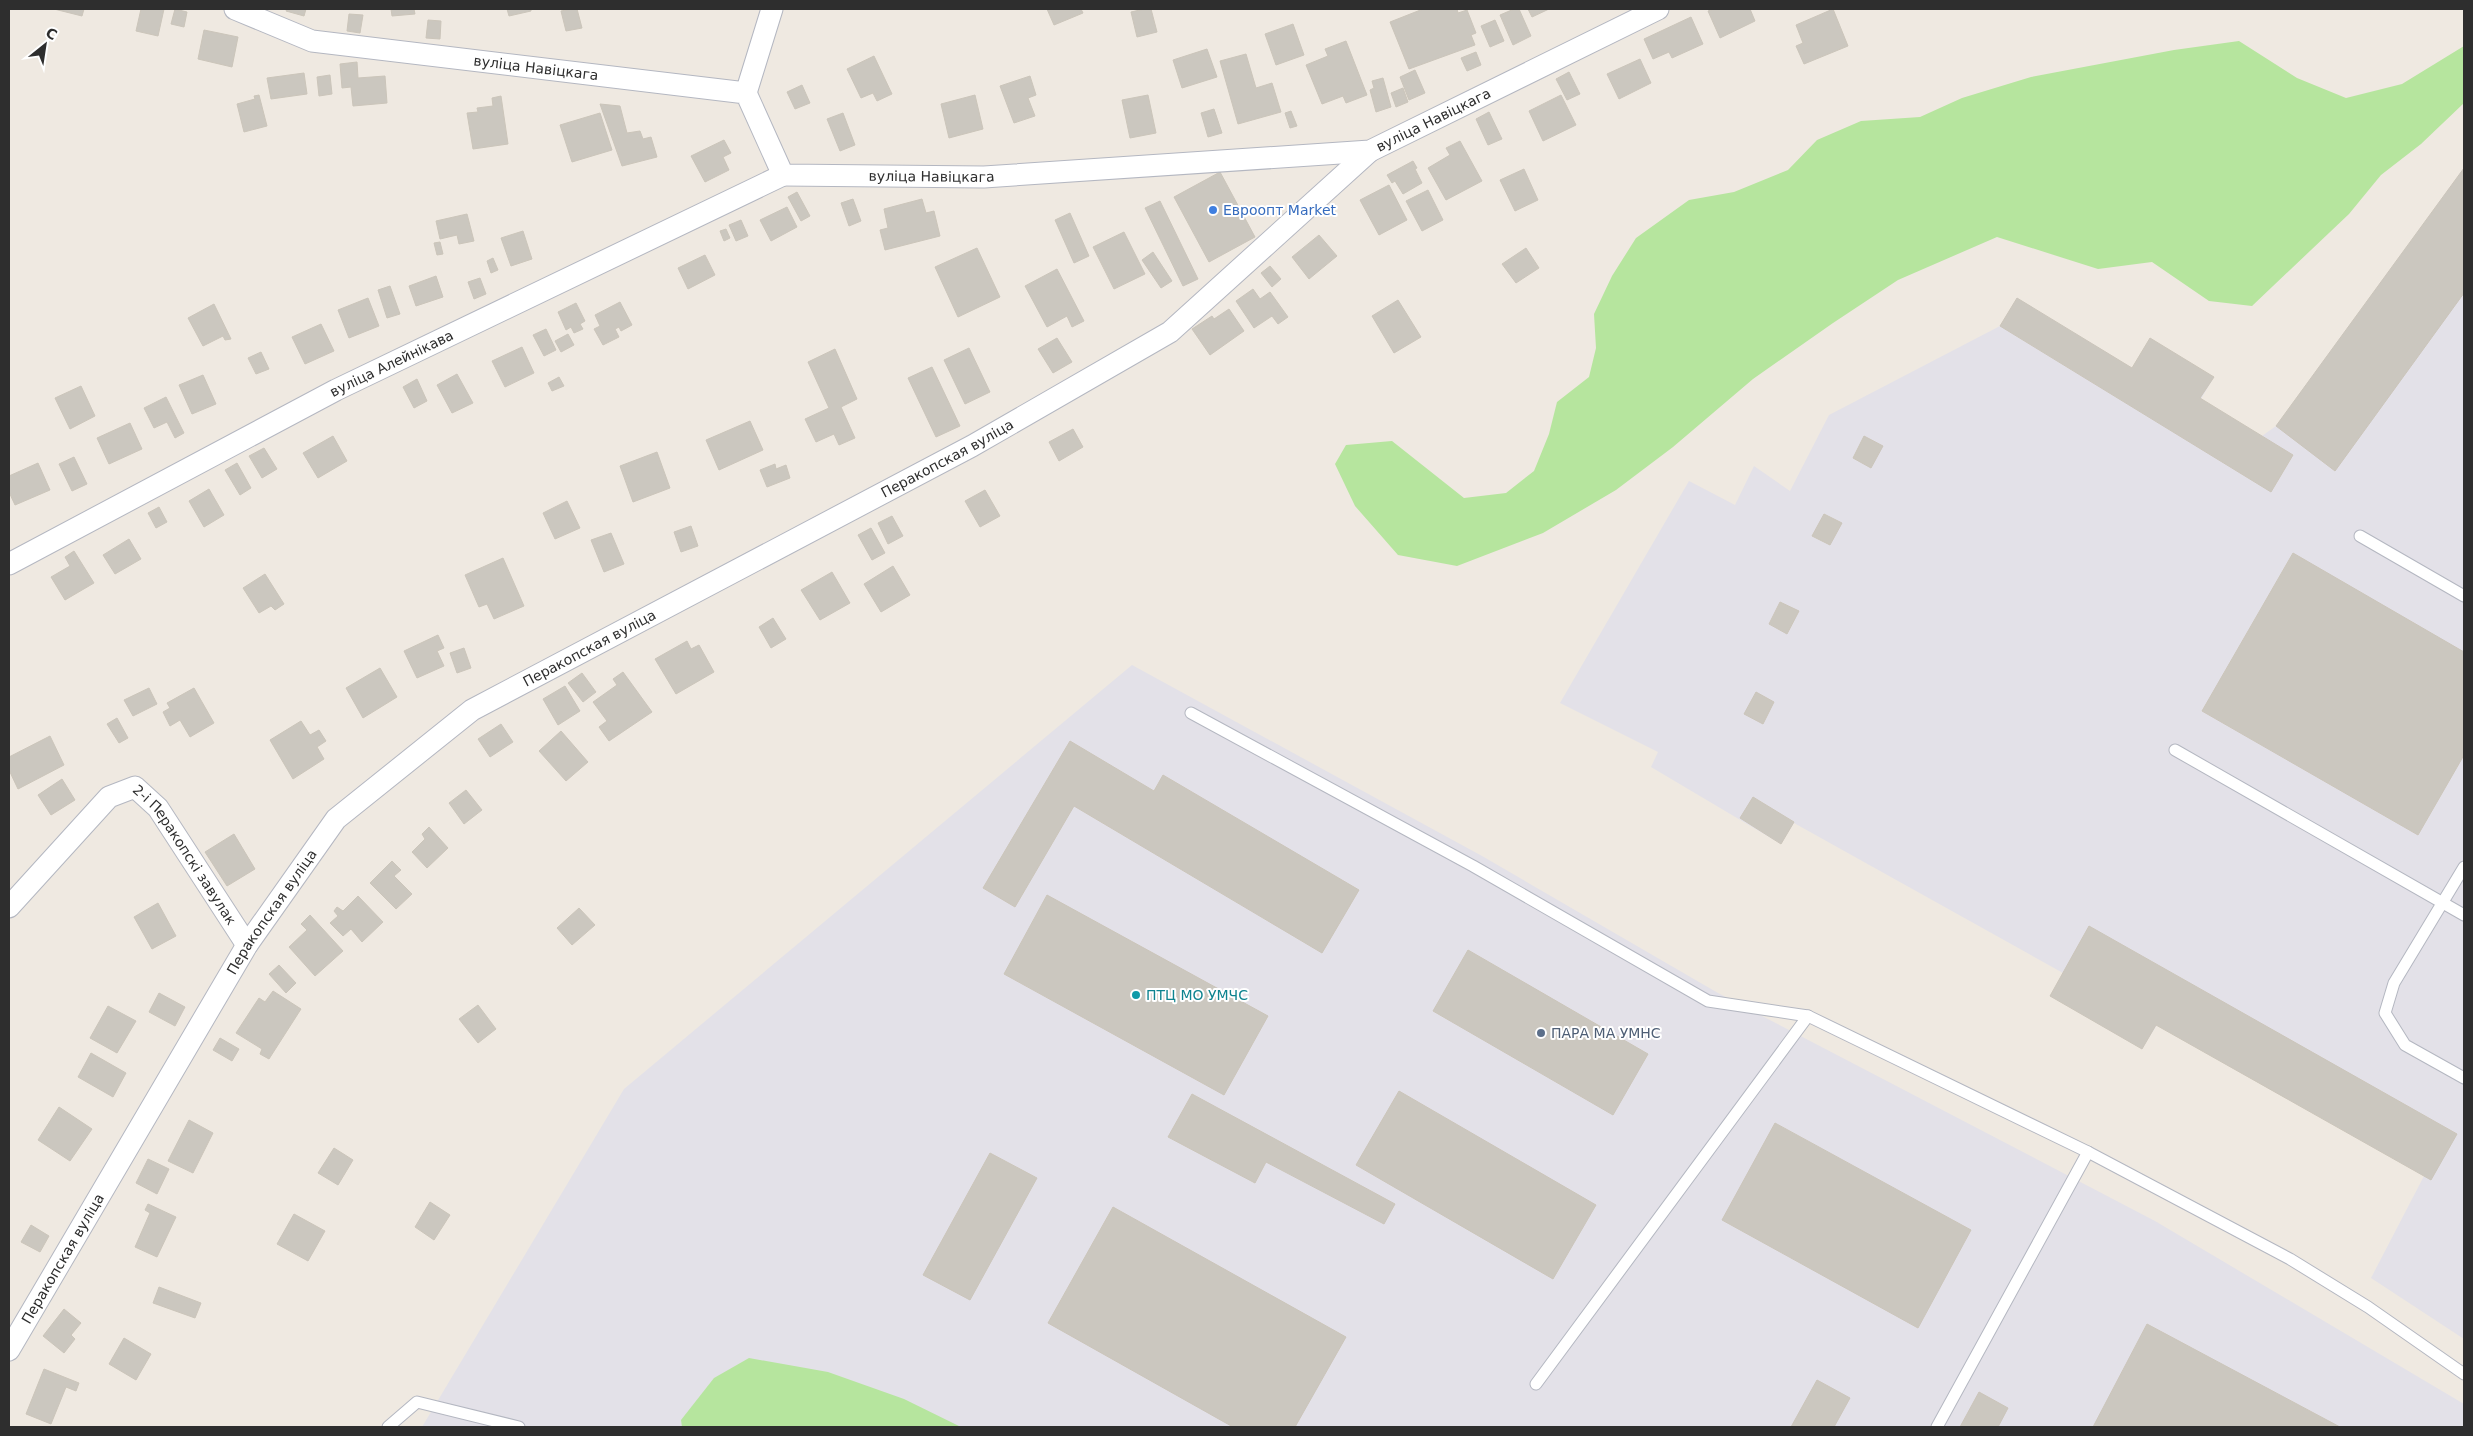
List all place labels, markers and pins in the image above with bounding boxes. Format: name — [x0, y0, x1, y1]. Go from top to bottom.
place label: Евроопт Market — [1223, 202, 1337, 218]
marker: Евроопт Market — [1207, 204, 1219, 216]
place label: ПТЦ МО УМЧС — [1146, 987, 1248, 1003]
marker: ПТЦ МО УМЧС — [1130, 989, 1142, 1001]
place label: ПАРА МА УМНС — [1551, 1025, 1661, 1041]
marker: ПАРА МА УМНС — [1535, 1027, 1547, 1039]

